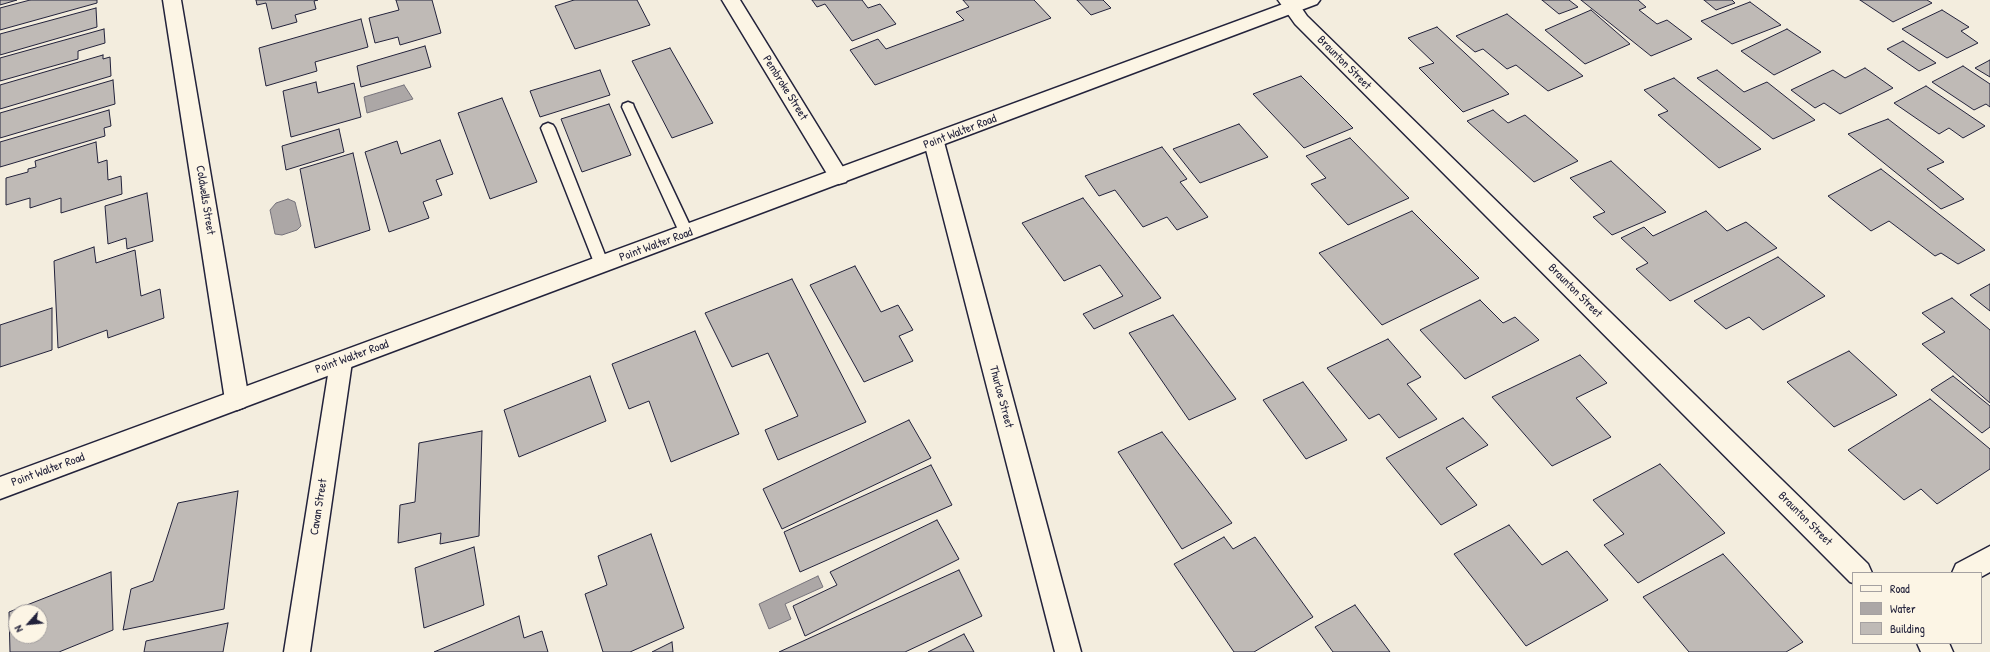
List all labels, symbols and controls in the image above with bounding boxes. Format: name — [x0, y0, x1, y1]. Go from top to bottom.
street label: Braunton Street — [1314, 33, 1374, 93]
street label: Pembroke Street — [759, 53, 811, 123]
street label: Point Walter Road — [922, 112, 998, 152]
street label: Coldwells Street — [192, 164, 218, 236]
street label: Point Walter Road — [617, 225, 695, 265]
street label: Braunton Street — [1545, 261, 1605, 321]
street label: Point Walter Road — [313, 337, 391, 377]
street label: Thurloe Street — [986, 364, 1016, 430]
street label: Point Walter Road — [9, 450, 87, 490]
street label: Cavan Street — [307, 478, 331, 536]
street label: Braunton Street — [1775, 489, 1835, 549]
legend — [1852, 572, 1982, 644]
text: Road — [1890, 580, 1910, 597]
text: Water — [1890, 600, 1916, 617]
north arrow — [8, 604, 48, 644]
text: Building — [1890, 620, 1925, 637]
text: N — [11, 623, 26, 635]

